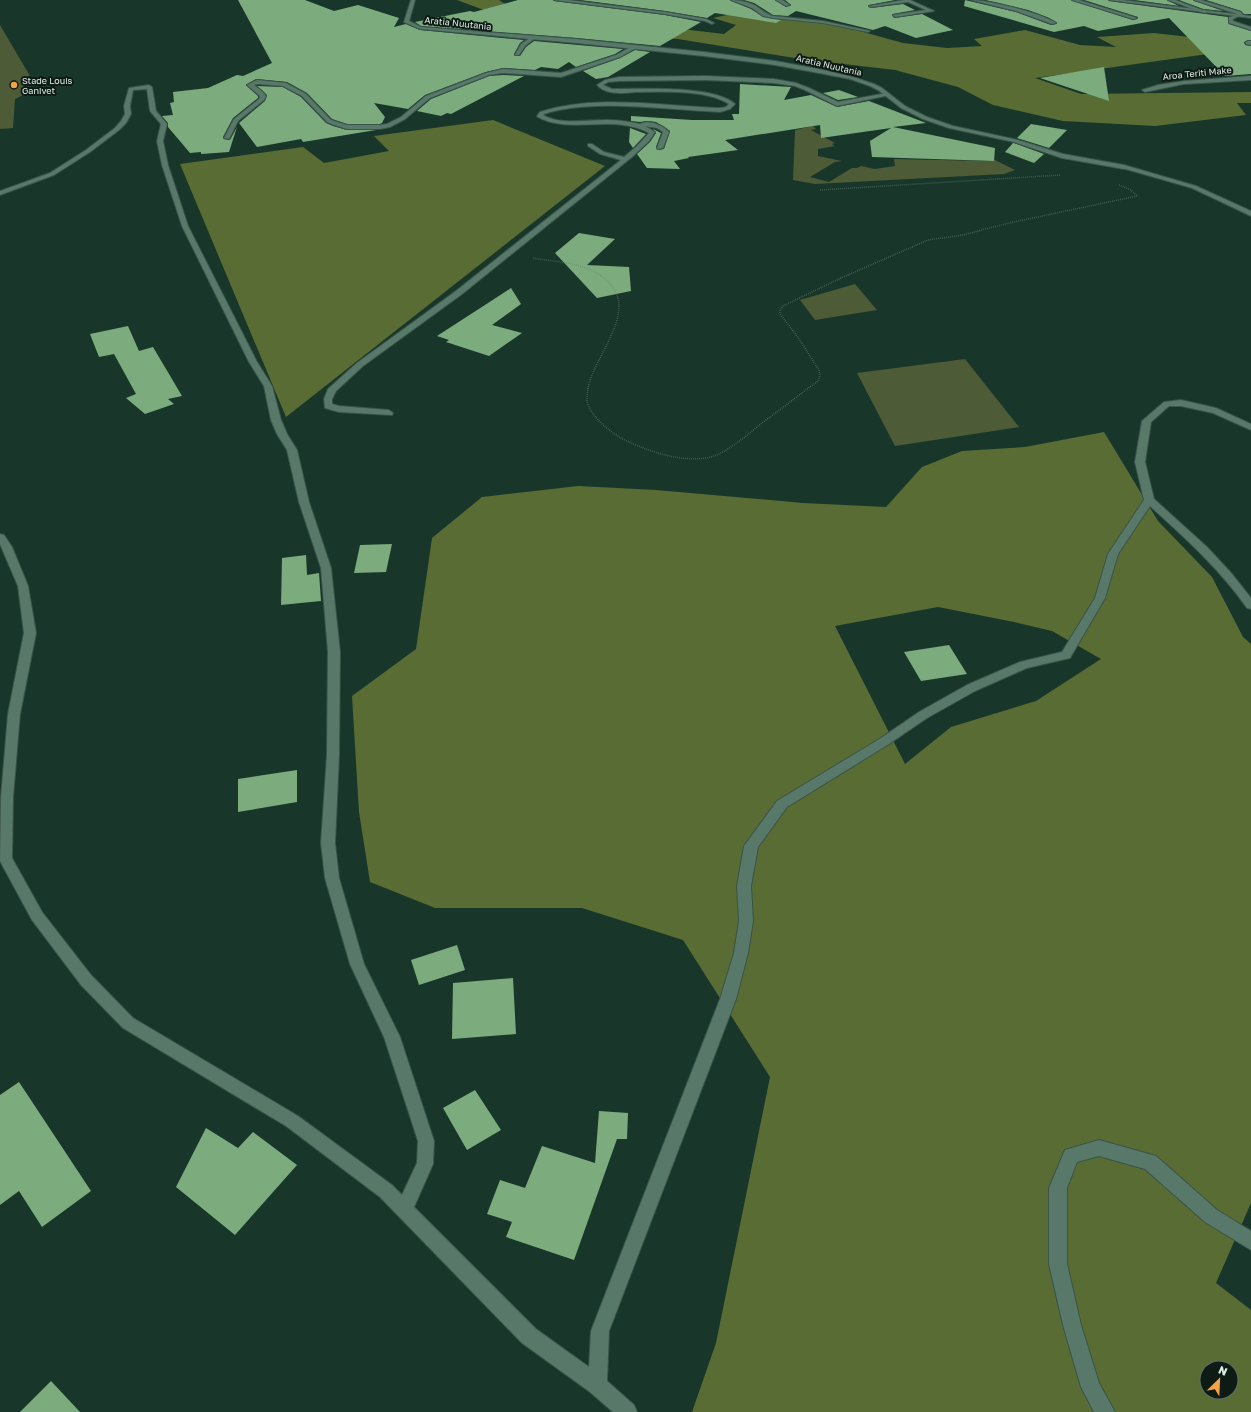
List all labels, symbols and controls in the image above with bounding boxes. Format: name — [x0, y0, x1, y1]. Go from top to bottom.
street label: Aratia Nuutania — [424, 14, 492, 32]
street label: Aratia Nuutania — [795, 52, 863, 78]
street label: Aroa Teriti Make — [1162, 64, 1232, 82]
place label: Stade Louis Ganivet — [22, 75, 73, 96]
marker: Stade Louis Ganivet — [9, 80, 19, 90]
north arrow — [1199, 1360, 1239, 1400]
text: N — [1217, 1363, 1230, 1378]

